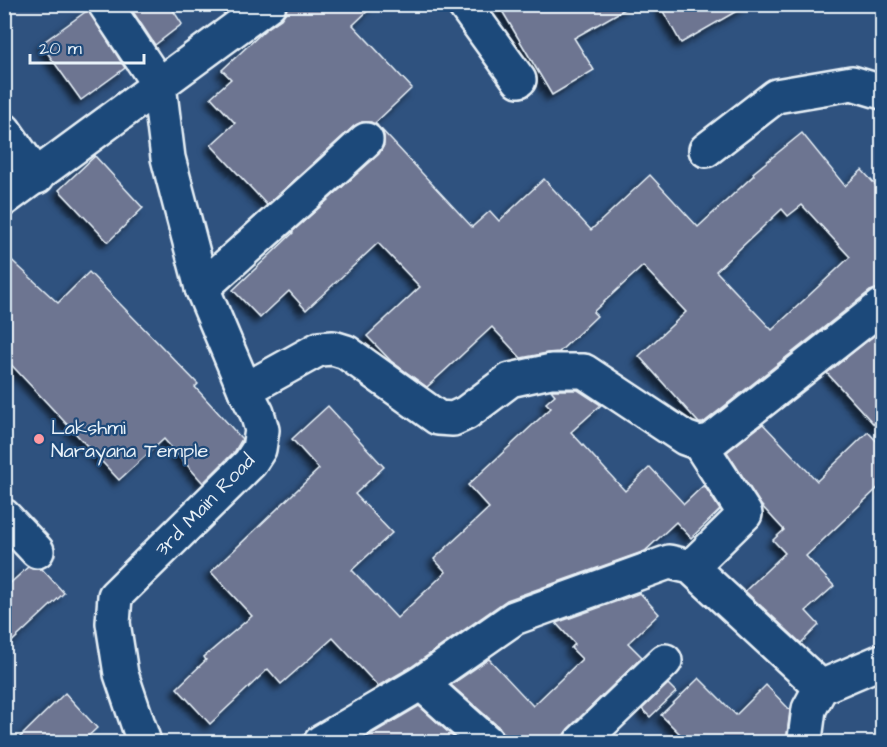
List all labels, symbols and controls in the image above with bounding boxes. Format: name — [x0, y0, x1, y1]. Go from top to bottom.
scale bar — [30, 27, 144, 65]
text: 20 m — [39, 36, 82, 61]
place label: Lakshmi Narayana Temple — [51, 414, 208, 466]
marker: Lakshmi Narayana Temple — [32, 432, 46, 446]
street label: 3rd Main Road — [149, 447, 261, 563]

